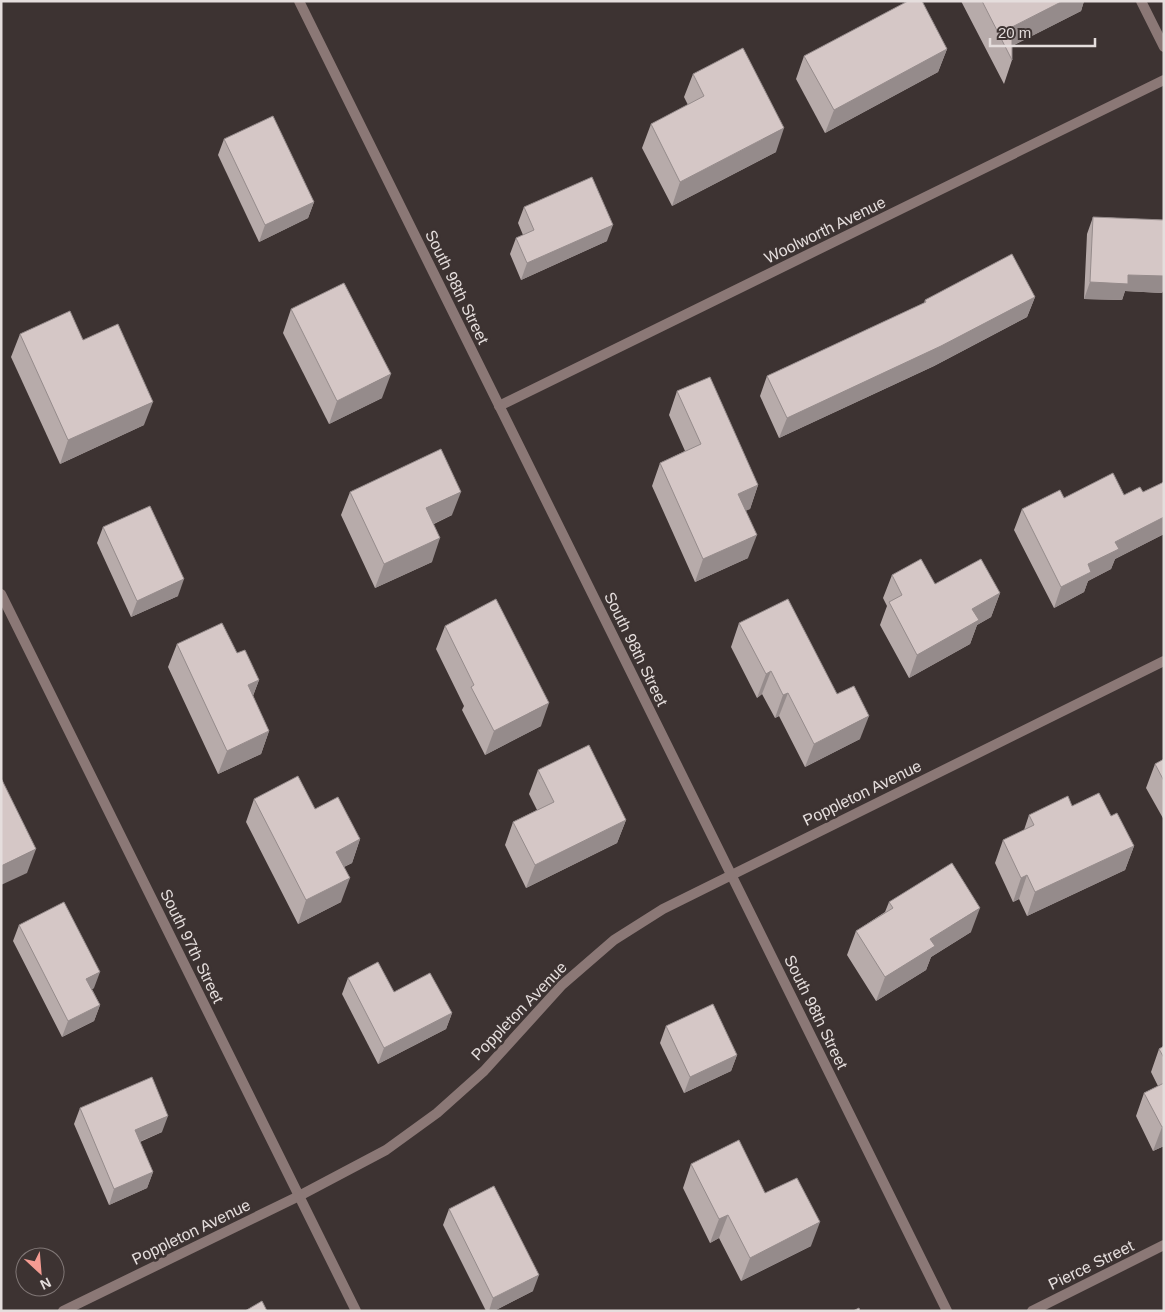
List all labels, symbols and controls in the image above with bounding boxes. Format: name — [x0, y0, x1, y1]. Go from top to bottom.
scale bar — [990, 15, 1095, 47]
text: 20 m — [998, 24, 1031, 41]
street label: Woolworth Avenue — [762, 193, 889, 267]
street label: South 98th Street — [422, 227, 492, 347]
street label: South 98th Street — [601, 589, 671, 709]
street label: Poppleton Avenue — [800, 757, 924, 829]
street label: South 97th Street — [157, 886, 227, 1006]
street label: South 98th Street — [781, 952, 851, 1072]
street label: Poppleton Avenue — [468, 958, 570, 1064]
street label: Poppleton Avenue — [129, 1196, 253, 1268]
street label: Pierce Street — [1046, 1237, 1137, 1293]
north arrow — [15, 1247, 65, 1297]
text: N — [38, 1274, 54, 1293]

